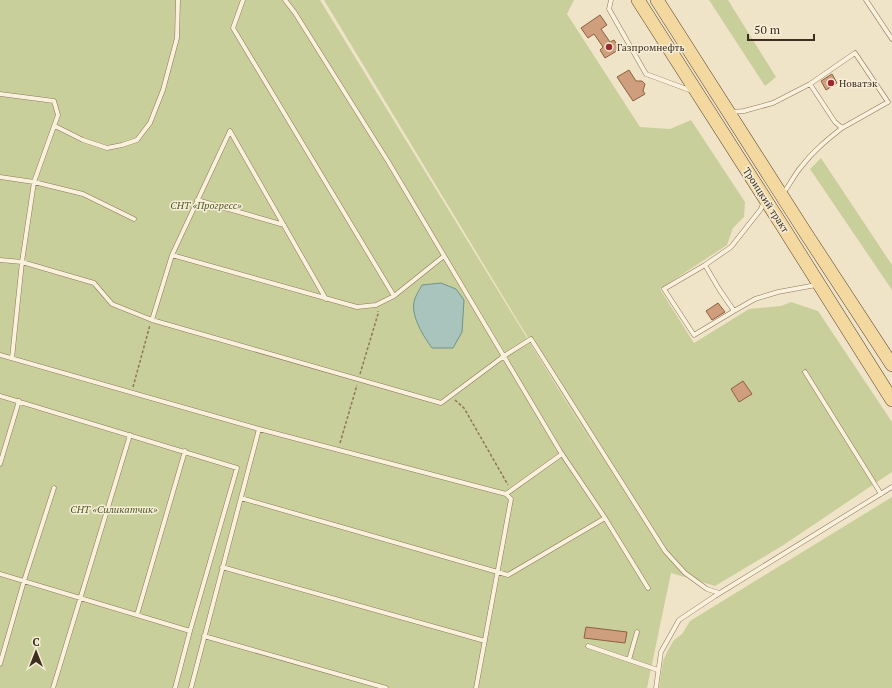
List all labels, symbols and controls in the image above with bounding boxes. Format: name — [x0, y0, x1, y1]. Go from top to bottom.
scale bar — [748, 16, 814, 42]
text: 50 m — [754, 22, 781, 37]
place label: Газпромнефть — [617, 41, 685, 54]
marker: Газпромнефть — [604, 42, 614, 52]
place label: Новатэк — [839, 77, 878, 90]
marker: Новатэк — [826, 78, 836, 88]
street label: Троицкий тракт — [740, 165, 792, 235]
park label: СНТ «Прогресс» — [170, 199, 242, 212]
park label: СНТ «Силикатчик» — [70, 503, 158, 516]
north arrow — [16, 632, 56, 672]
text: С — [32, 635, 40, 649]

